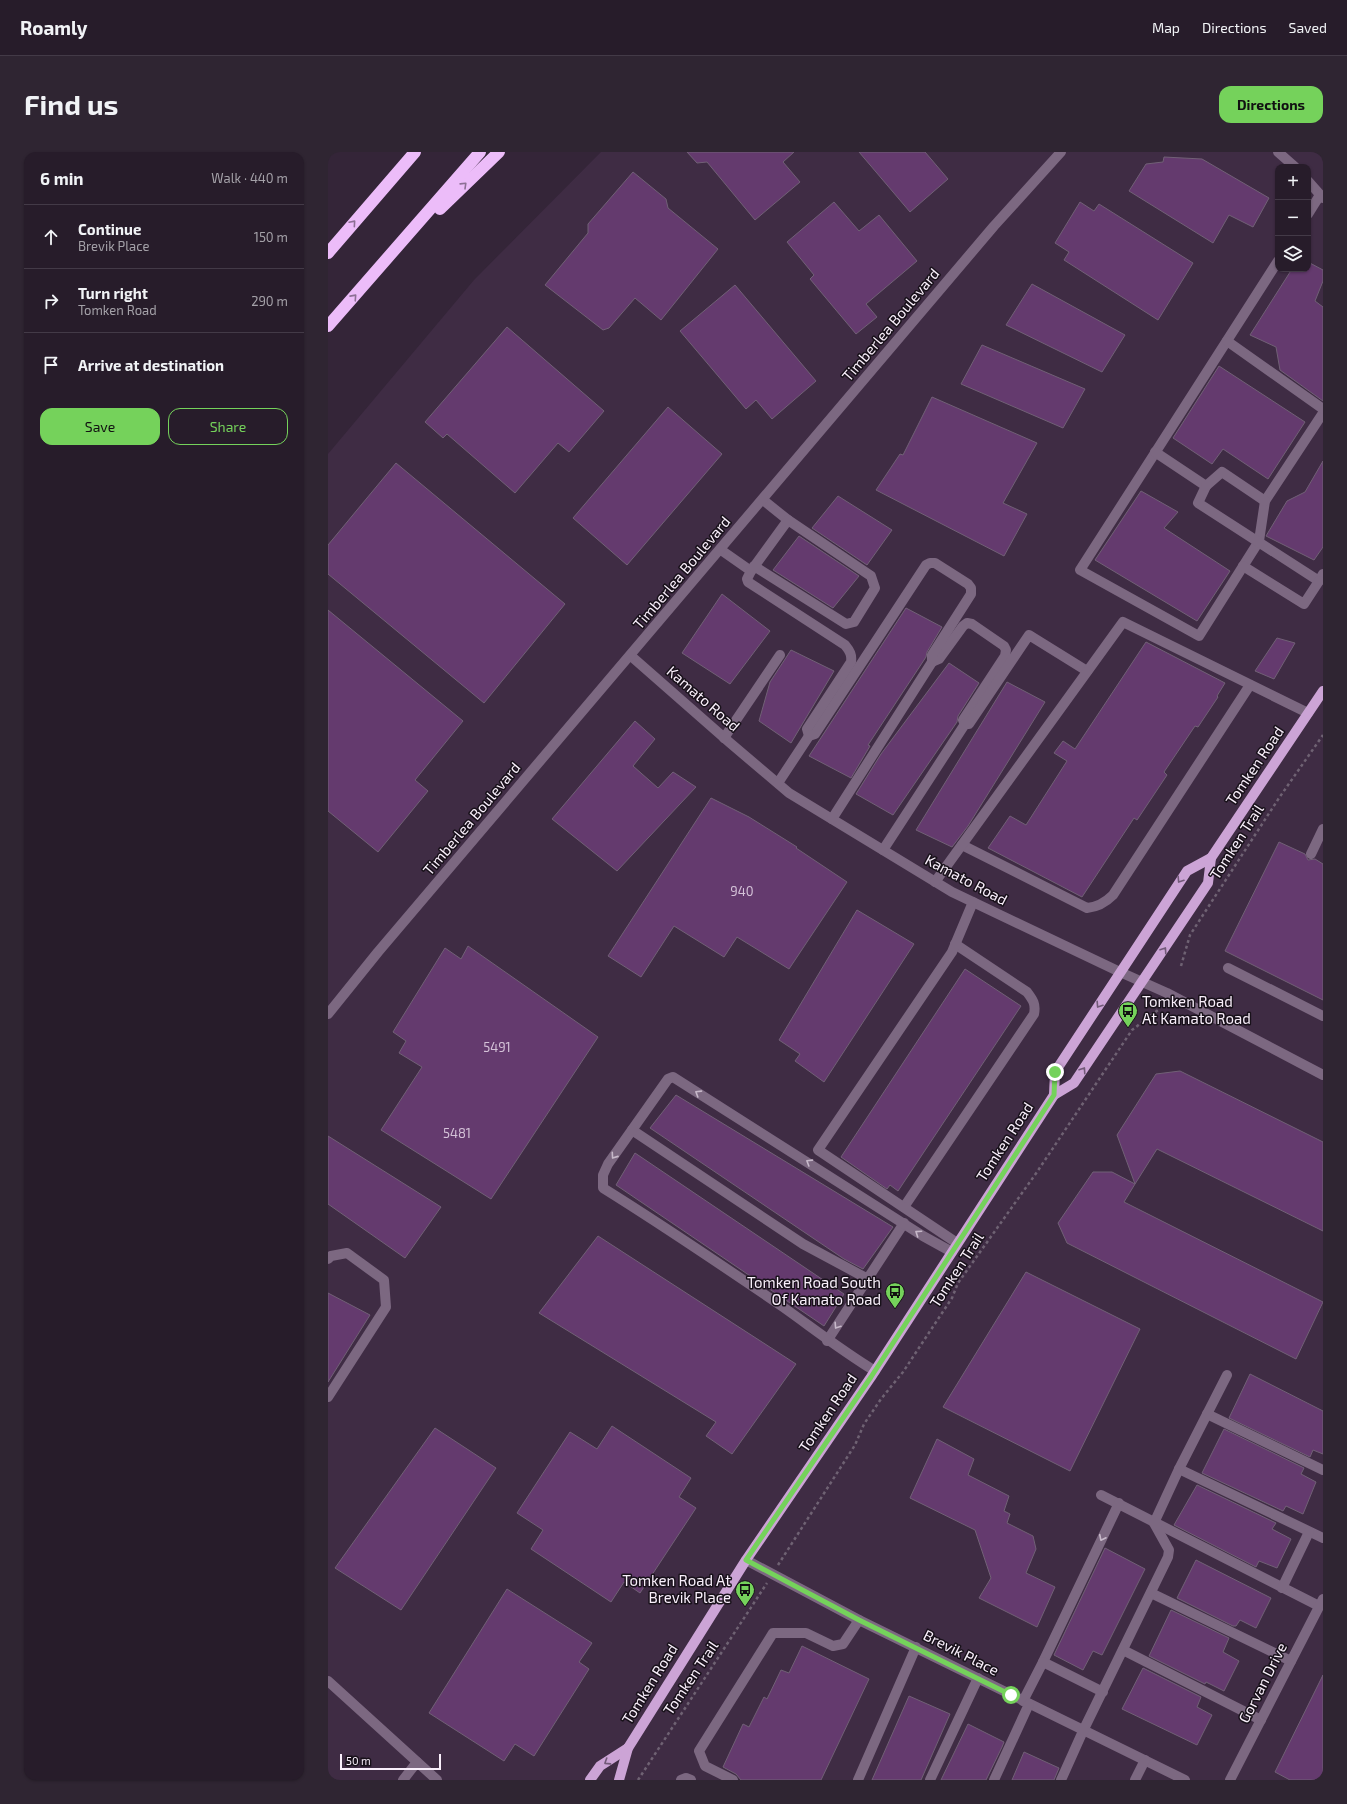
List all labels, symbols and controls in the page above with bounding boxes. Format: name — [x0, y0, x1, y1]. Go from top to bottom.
text: Roamly — [20, 16, 87, 39]
text: Map — [1152, 19, 1180, 36]
text: Directions — [1202, 19, 1267, 36]
text: Saved — [1289, 19, 1327, 36]
button: Directions — [1219, 86, 1323, 123]
text: Find us — [24, 87, 118, 121]
map controls — [1275, 164, 1311, 272]
button: + — [1275, 164, 1311, 200]
text: 6 min — [40, 168, 84, 188]
text: Walk · 440 m — [211, 170, 288, 186]
one-way arrow — [459, 183, 467, 190]
button: − — [1275, 200, 1311, 236]
text: Continue — [78, 220, 141, 238]
one-way arrow — [349, 221, 356, 228]
icon: ahead — [40, 226, 62, 248]
text: 150 m — [254, 229, 288, 245]
button: layers — [1275, 236, 1311, 272]
text: Brevik Place — [78, 238, 149, 254]
street label: Timberlea Boulevard — [838, 264, 943, 384]
text: Turn right — [78, 284, 148, 302]
icon: right — [40, 290, 62, 312]
text: 290 m — [251, 293, 288, 309]
one-way arrow — [349, 294, 357, 302]
text: Tomken Road — [78, 302, 157, 318]
icon: arrive — [40, 354, 62, 376]
text: Arrive at destination — [78, 356, 224, 374]
button: Save — [40, 408, 160, 445]
button: Share — [168, 408, 288, 445]
street label: Timberlea Boulevard — [629, 512, 734, 632]
street label: Kamato Road — [664, 662, 744, 735]
street label: Tomken Road — [1221, 723, 1287, 808]
street label: Timberlea Boulevard — [419, 758, 524, 878]
street label: Tomken Trail — [1205, 800, 1267, 882]
street label: Kamato Road — [922, 850, 1011, 908]
one-way arrow — [1178, 876, 1185, 883]
house number: 940 — [730, 883, 754, 899]
one-way arrow — [1159, 947, 1166, 954]
place label: Tomken Road At Kamato Road — [1142, 992, 1251, 1027]
bus stop icon: Tomken Road At Kamato Road — [1117, 1000, 1139, 1028]
one-way arrow — [1096, 1001, 1103, 1008]
house number: 5491 — [483, 1039, 511, 1055]
route end — [1046, 1063, 1064, 1081]
one-way arrow — [1078, 1067, 1086, 1074]
one-way arrow — [696, 1091, 703, 1098]
street label: Tomken Road — [972, 1098, 1036, 1184]
house number: 5481 — [443, 1125, 471, 1141]
one-way arrow — [611, 1152, 619, 1159]
one-way arrow — [806, 1159, 813, 1167]
street label: Tomken Trail — [925, 1228, 987, 1310]
one-way arrow — [915, 1230, 922, 1238]
place label: Tomken Road South Of Kamato Road — [747, 1273, 881, 1308]
bus stop icon: Tomken Road South Of Kamato Road — [884, 1281, 906, 1309]
one-way arrow — [834, 1322, 842, 1329]
street label: Tomken Road — [794, 1370, 860, 1455]
one-way arrow — [1099, 1534, 1107, 1542]
place label: Tomken Road At Brevik Place — [622, 1571, 731, 1606]
bus stop icon: Tomken Road At Brevik Place — [734, 1579, 756, 1607]
street label: Brevik Place — [921, 1625, 1002, 1679]
street label: Tomken Trail — [659, 1636, 722, 1718]
street label: Gorvan Drive — [1234, 1639, 1290, 1726]
street label: Tomken Road — [617, 1640, 681, 1727]
route start — [1002, 1686, 1020, 1704]
scale bar — [340, 1752, 441, 1771]
text: 50 m — [346, 1754, 371, 1767]
one-way arrow — [604, 1757, 611, 1764]

